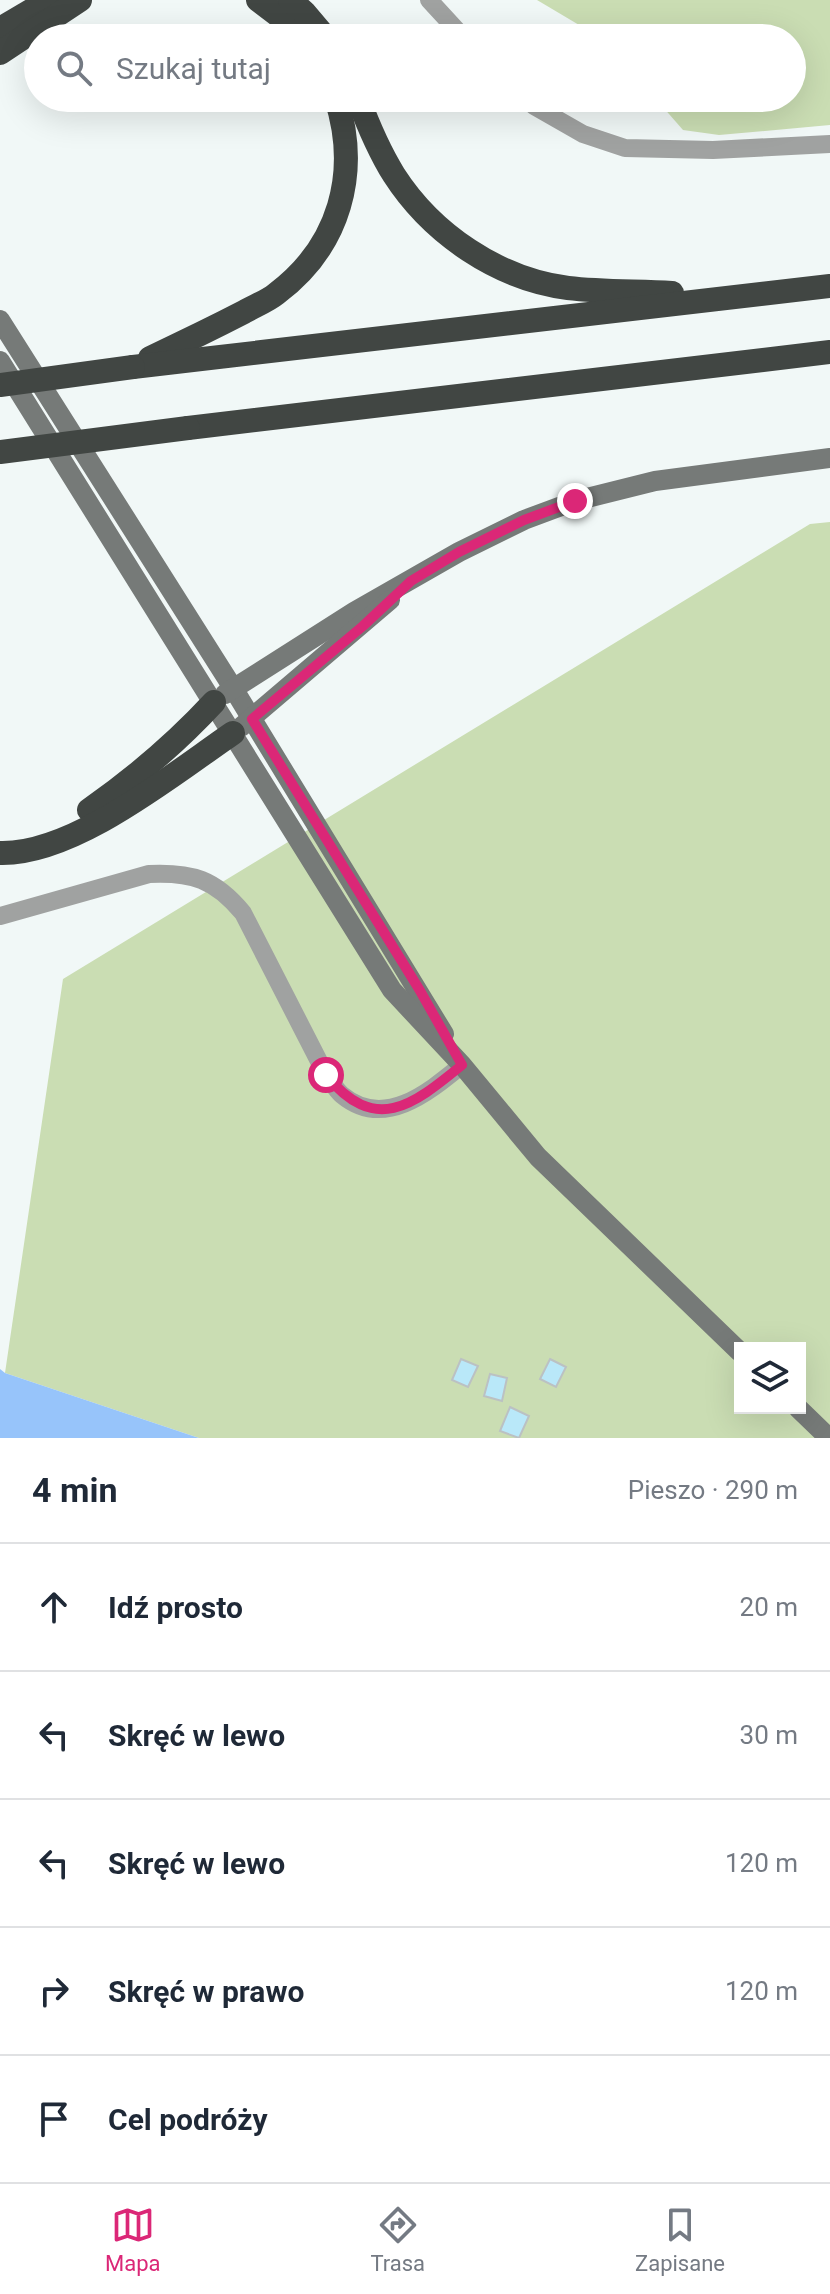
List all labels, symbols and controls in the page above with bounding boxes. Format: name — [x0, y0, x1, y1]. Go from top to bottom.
search box — [24, 24, 806, 112]
icon: search — [52, 46, 96, 90]
text: Szukaj tutaj — [116, 51, 271, 86]
route end — [557, 483, 593, 519]
route start — [308, 1057, 344, 1093]
map controls — [734, 1342, 806, 1414]
button: layers — [734, 1342, 806, 1414]
text: 4 min — [32, 1470, 117, 1510]
text: Pieszo · 290 m — [628, 1475, 798, 1505]
icon: ahead — [32, 1585, 76, 1629]
text: Idź prosto — [108, 1590, 243, 1625]
text: 20 m — [740, 1592, 798, 1622]
icon: left — [32, 1713, 76, 1757]
text: Skręć w lewo — [108, 1718, 285, 1753]
text: 30 m — [740, 1720, 798, 1750]
icon: left — [32, 1841, 76, 1885]
text: Skręć w lewo — [108, 1846, 285, 1881]
text: 120 m — [725, 1848, 798, 1878]
icon: right — [32, 1969, 76, 2013]
text: Skręć w prawo — [108, 1974, 304, 2009]
text: 120 m — [725, 1976, 798, 2006]
icon: arrive — [32, 2097, 76, 2141]
text: Cel podróży — [108, 2102, 268, 2137]
tab: Mapa — [105, 2203, 160, 2276]
tab: Trasa — [370, 2203, 425, 2276]
tab: Zapisane — [635, 2203, 725, 2276]

